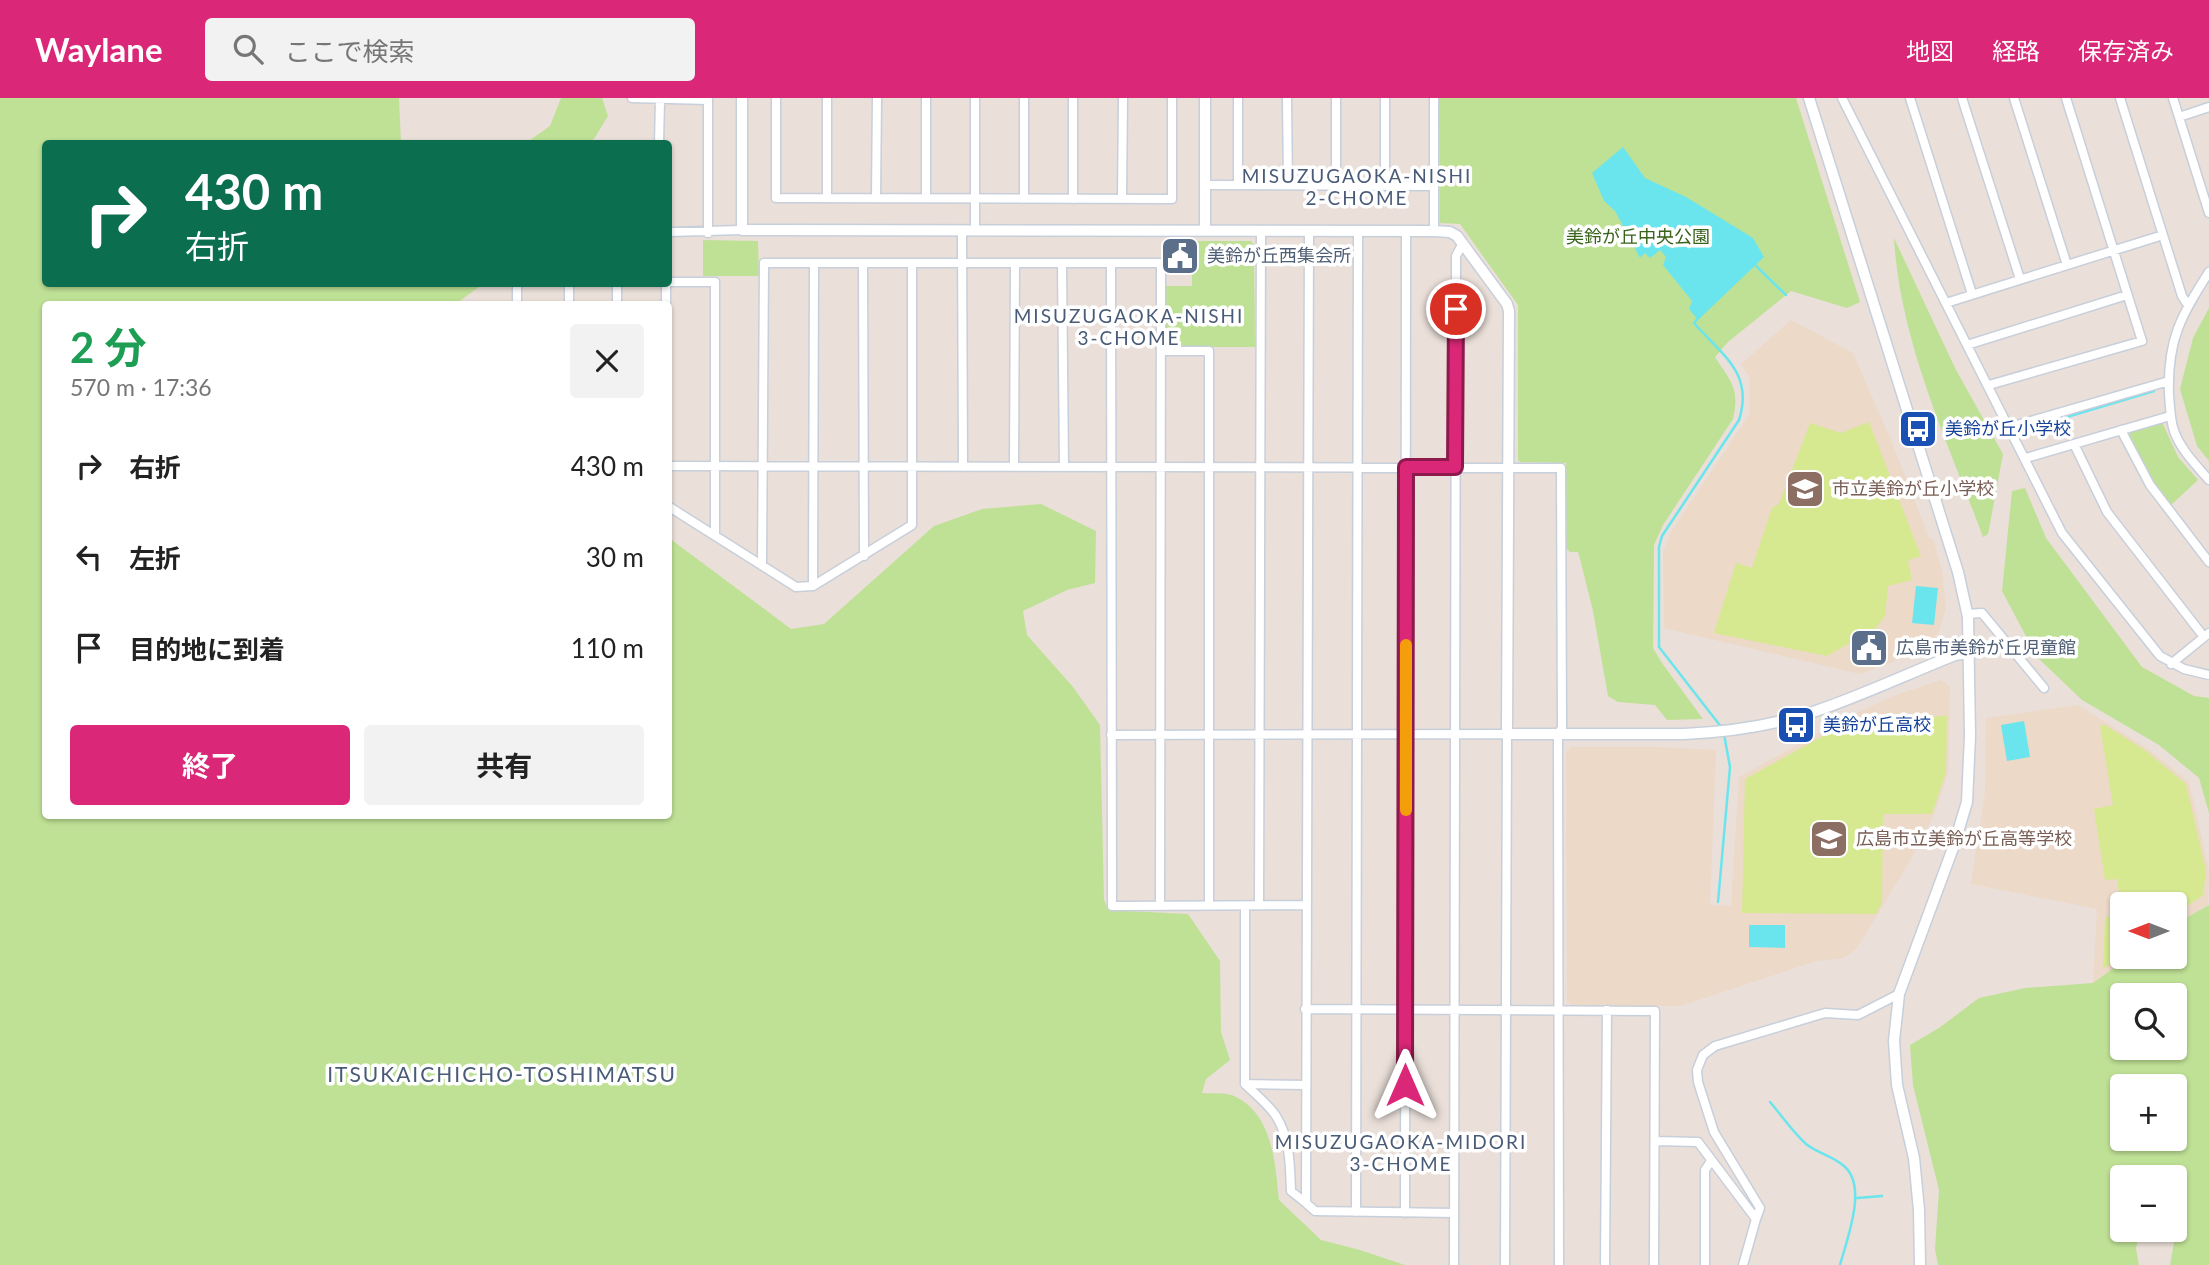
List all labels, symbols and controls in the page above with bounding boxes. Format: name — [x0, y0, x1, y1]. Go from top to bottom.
search box — [205, 18, 695, 81]
text: Waylane — [35, 29, 163, 69]
icon: search — [229, 30, 267, 68]
text: ここで検索 — [285, 35, 415, 67]
text: 地図 — [1906, 36, 1954, 65]
text: 経路 — [1992, 36, 2040, 65]
text: 保存済み — [2078, 36, 2174, 65]
text: 430 m — [185, 162, 323, 220]
district label: MISUZUGAOKA-NISHI 2-CHOME — [1242, 164, 1472, 209]
icon: right — [70, 168, 161, 259]
park label: 美鈴が丘中央公園 — [1566, 225, 1710, 247]
text: 右折 — [185, 226, 249, 265]
public building icon: 美鈴が丘西集会所 — [1159, 235, 1201, 277]
place label: 美鈴が丘西集会所 — [1207, 244, 1351, 266]
pin — [1426, 279, 1486, 339]
icon: arrive — [1437, 290, 1475, 328]
district label: MISUZUGAOKA-NISHI 3-CHOME — [1014, 304, 1244, 349]
text: 2 分 — [70, 322, 147, 372]
button: close — [570, 324, 644, 398]
text: 570 m · 17:36 — [70, 373, 212, 401]
bus stop icon: 美鈴が丘小学校 — [1897, 408, 1939, 450]
place label: 美鈴が丘小学校 — [1945, 417, 2071, 439]
icon: right — [70, 447, 108, 485]
text: 430 m — [571, 450, 644, 482]
text: 右折 — [129, 451, 181, 483]
school or university icon: 市立美鈴が丘小学校 — [1784, 468, 1826, 510]
place label: 市立美鈴が丘小学校 — [1832, 477, 1994, 499]
icon: left — [70, 538, 108, 576]
text: 30 m — [586, 541, 644, 573]
text: 左折 — [129, 542, 181, 574]
public building icon: 広島市美鈴が丘児童館 — [1848, 627, 1890, 669]
icon: arrive — [70, 629, 108, 667]
text: 110 m — [571, 632, 644, 664]
text: 目的地に到着 — [129, 633, 285, 665]
place label: 広島市美鈴が丘児童館 — [1896, 636, 2076, 658]
bus stop icon: 美鈴が丘高校 — [1775, 704, 1817, 746]
place label: 美鈴が丘高校 — [1823, 713, 1931, 735]
button: 終了 — [70, 725, 350, 805]
button: 共有 — [364, 725, 644, 805]
school or university icon: 広島市立美鈴が丘高等学校 — [1808, 818, 1850, 860]
place label: 広島市立美鈴が丘高等学校 — [1856, 827, 2072, 849]
north arrow — [2110, 892, 2188, 970]
map controls — [2110, 892, 2187, 1242]
button: search — [2110, 983, 2187, 1060]
position arrow — [1368, 1048, 1442, 1122]
district label: ITSUKAICHICHO-TOSHIMATSU — [327, 1061, 677, 1086]
button: + — [2110, 1074, 2187, 1151]
district label: MISUZUGAOKA-MIDORI 3-CHOME — [1275, 1130, 1527, 1175]
button: − — [2110, 1165, 2187, 1242]

